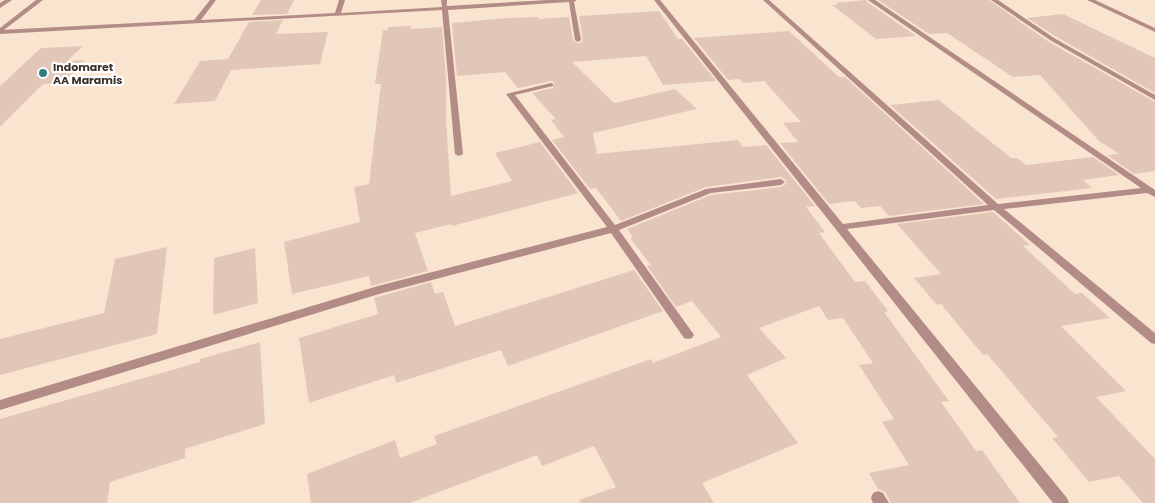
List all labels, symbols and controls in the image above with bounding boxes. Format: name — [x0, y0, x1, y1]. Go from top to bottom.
place label: Indomaret AA Maramis — [53, 59, 122, 88]
marker: Indomaret AA Maramis — [37, 67, 49, 79]

